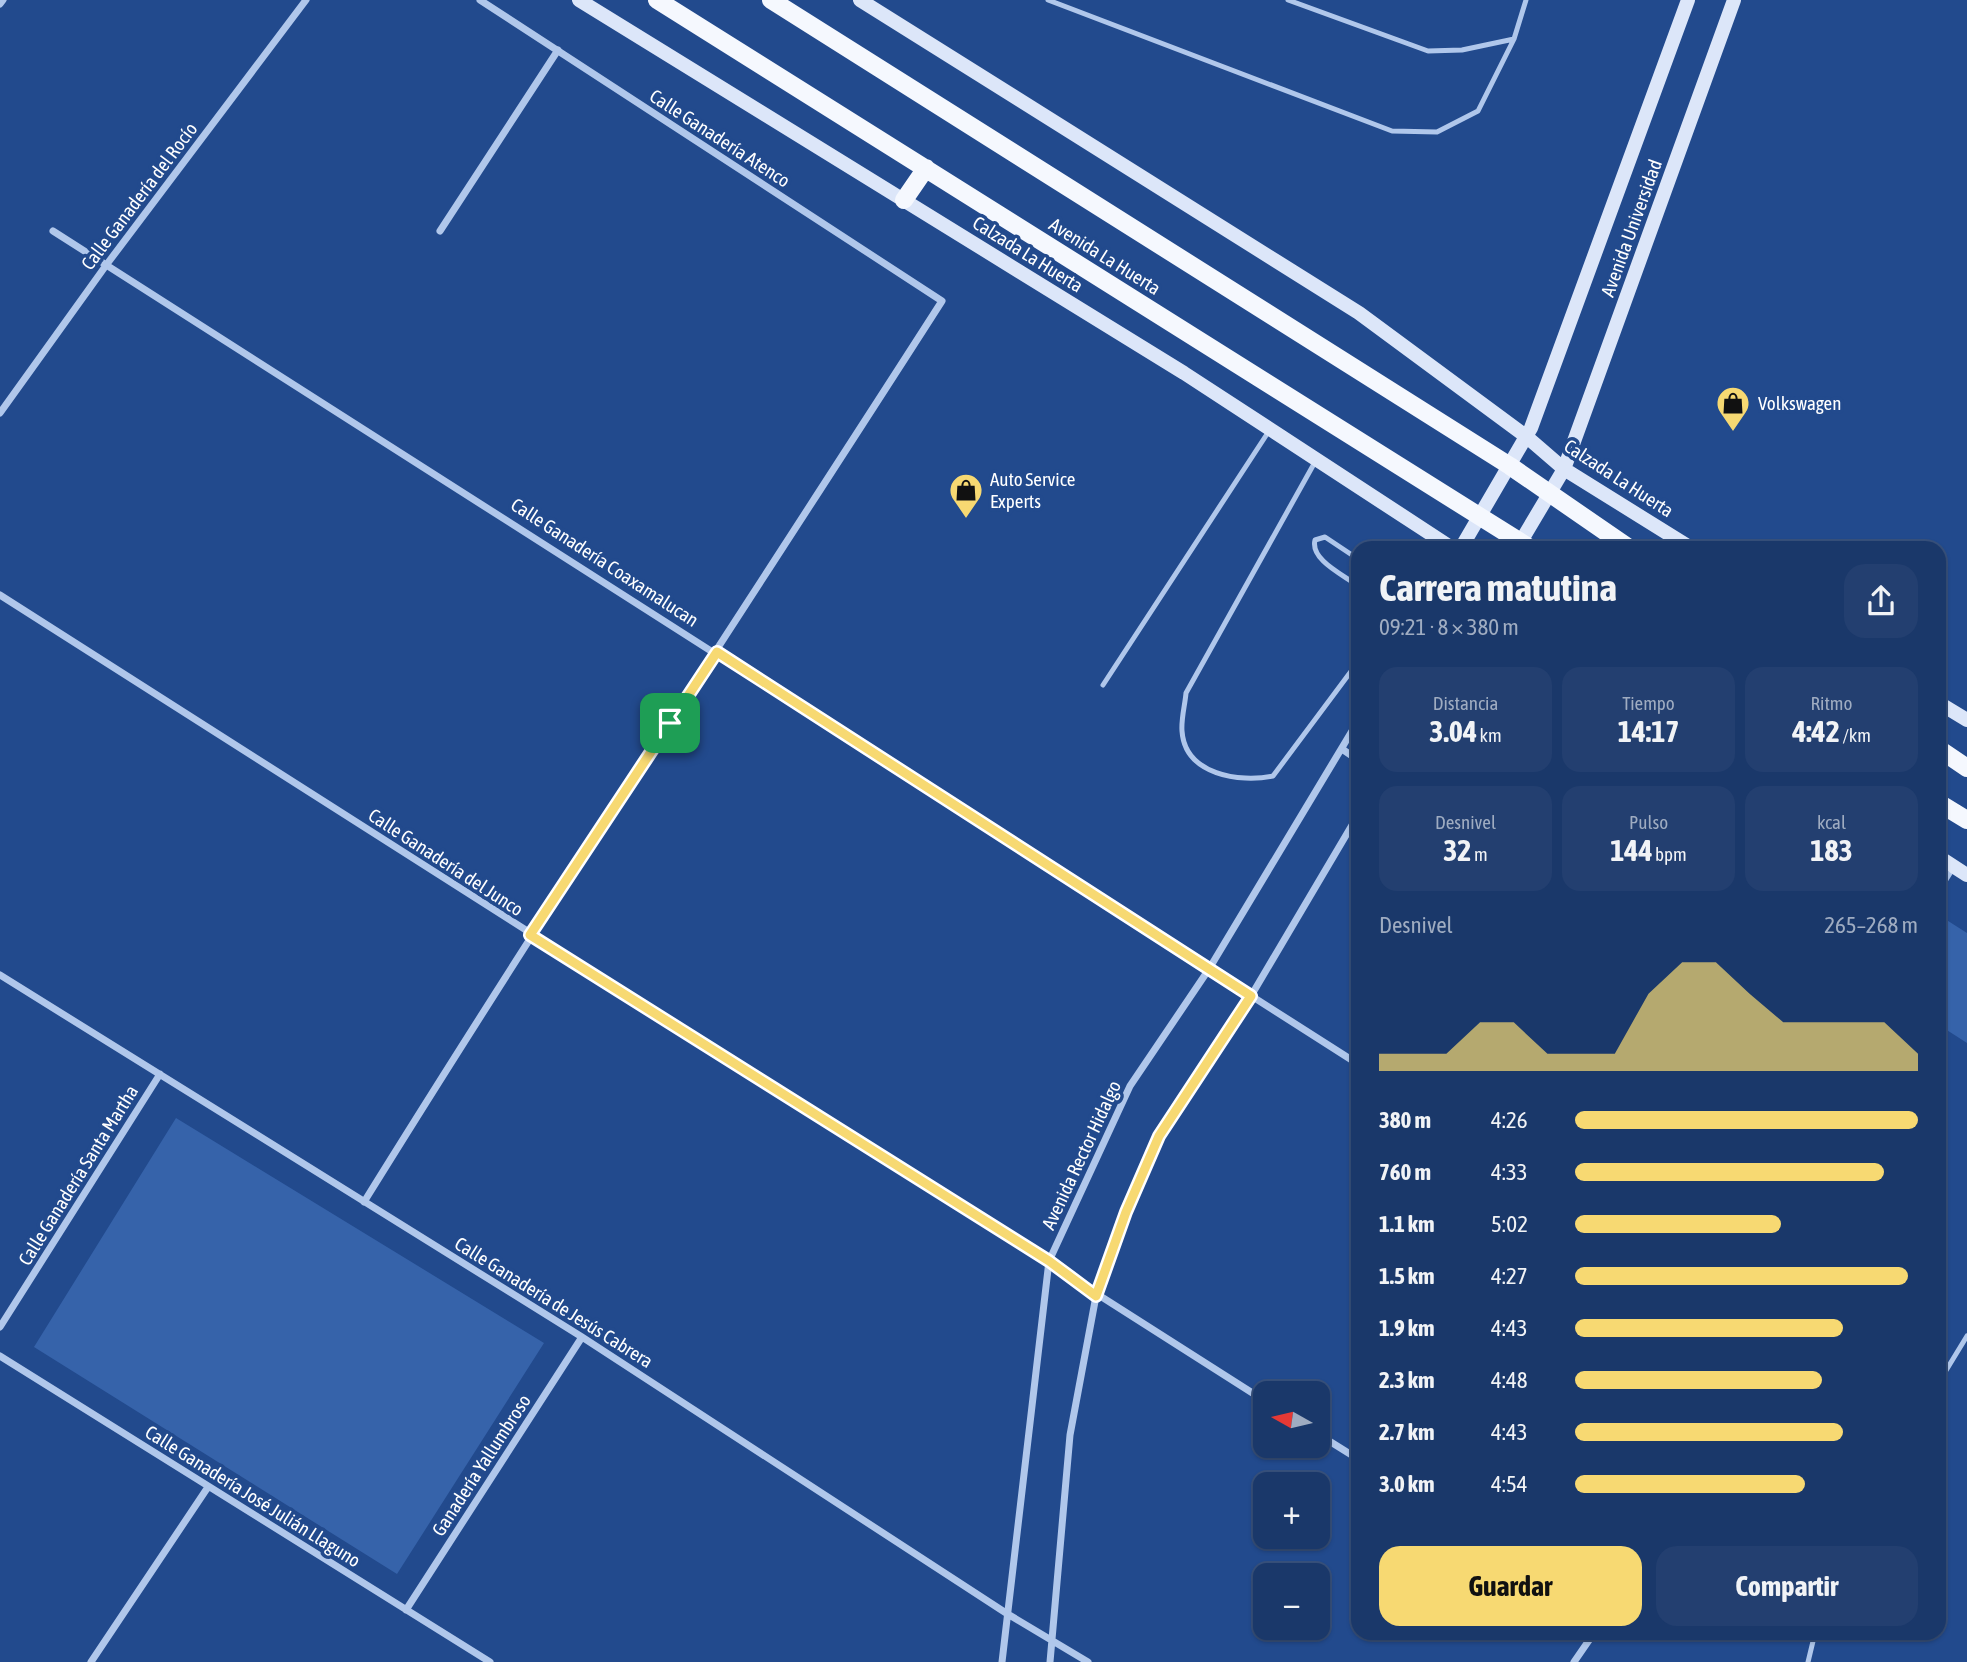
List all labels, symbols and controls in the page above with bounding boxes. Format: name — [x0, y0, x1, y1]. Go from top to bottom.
street label: Calle Ganadería Atenco — [646, 84, 794, 192]
street label: Calle Ganadería del Rocío — [76, 118, 202, 274]
street label: Avenida Universidad — [1596, 156, 1666, 300]
street label: Calzada La Huerta — [969, 211, 1087, 297]
street label: Avenida La Huerta — [1045, 213, 1165, 299]
shop icon: Volkswagen — [1714, 384, 1752, 433]
place label: Volkswagen — [1758, 392, 1841, 414]
street label: Calzada La Huerta — [1560, 434, 1678, 522]
place label: Auto Service Experts — [990, 468, 1075, 512]
shop icon: Auto Service Experts — [947, 471, 985, 520]
street label: Calle Ganadería Coaxamalucan — [507, 493, 703, 631]
button: share — [1844, 564, 1918, 638]
text: Carrera matutina — [1379, 566, 1617, 609]
text: 09:21 · 8 × 380 m — [1379, 614, 1519, 640]
text: Distancia — [1433, 692, 1498, 714]
text: Tiempo — [1622, 692, 1675, 714]
text: Ritmo — [1811, 692, 1852, 714]
pin — [640, 693, 700, 753]
icon: arrive — [651, 704, 689, 742]
text: 3.04 — [1429, 714, 1477, 748]
text: 14:17 — [1618, 714, 1679, 748]
text: 4:42 — [1792, 714, 1840, 748]
text: km — [1477, 724, 1502, 746]
text: /km — [1840, 724, 1871, 746]
street label: Calle Ganadería del Junco — [364, 804, 528, 920]
text: Desnivel — [1435, 811, 1496, 833]
text: Pulso — [1629, 811, 1668, 833]
text: kcal — [1817, 811, 1846, 833]
text: 32 — [1443, 833, 1471, 867]
text: 144 — [1610, 833, 1653, 867]
text: 183 — [1810, 833, 1853, 867]
text: m — [1471, 843, 1488, 865]
text: bpm — [1653, 843, 1687, 865]
text: Desnivel — [1379, 912, 1453, 938]
text: 265–268 m — [1824, 912, 1918, 938]
street label: Avenida Rector Hidalgo — [1037, 1077, 1125, 1233]
street label: Calle Ganadería Santa Martha — [14, 1081, 142, 1269]
text: 380 m — [1379, 1107, 1431, 1133]
text: 4:26 — [1491, 1107, 1528, 1133]
text: 760 m — [1379, 1159, 1431, 1185]
text: 4:33 — [1491, 1159, 1528, 1185]
text: 1.1 km — [1379, 1211, 1435, 1237]
text: 5:02 — [1491, 1211, 1528, 1237]
street label: Calle Ganadería de Jesús Cabrera — [451, 1232, 657, 1372]
text: 1.5 km — [1379, 1263, 1435, 1289]
text: 4:27 — [1491, 1263, 1528, 1289]
text: 1.9 km — [1379, 1315, 1435, 1341]
text: 4:43 — [1491, 1315, 1528, 1341]
text: 2.3 km — [1379, 1367, 1435, 1393]
text: 4:48 — [1491, 1367, 1528, 1393]
north arrow — [1253, 1381, 1330, 1458]
map controls — [1253, 1381, 1330, 1640]
street label: Ganadería Yallumbroso — [427, 1390, 535, 1540]
text: 2.7 km — [1379, 1419, 1435, 1445]
text: 4:43 — [1491, 1419, 1528, 1445]
street label: Calle Ganadería José Julián Llaguno — [141, 1421, 365, 1571]
text: 3.0 km — [1379, 1471, 1435, 1497]
text: 4:54 — [1491, 1471, 1528, 1497]
button: + — [1253, 1472, 1330, 1549]
button: Guardar — [1379, 1546, 1642, 1626]
button: Compartir — [1656, 1546, 1918, 1626]
button: − — [1253, 1563, 1330, 1640]

